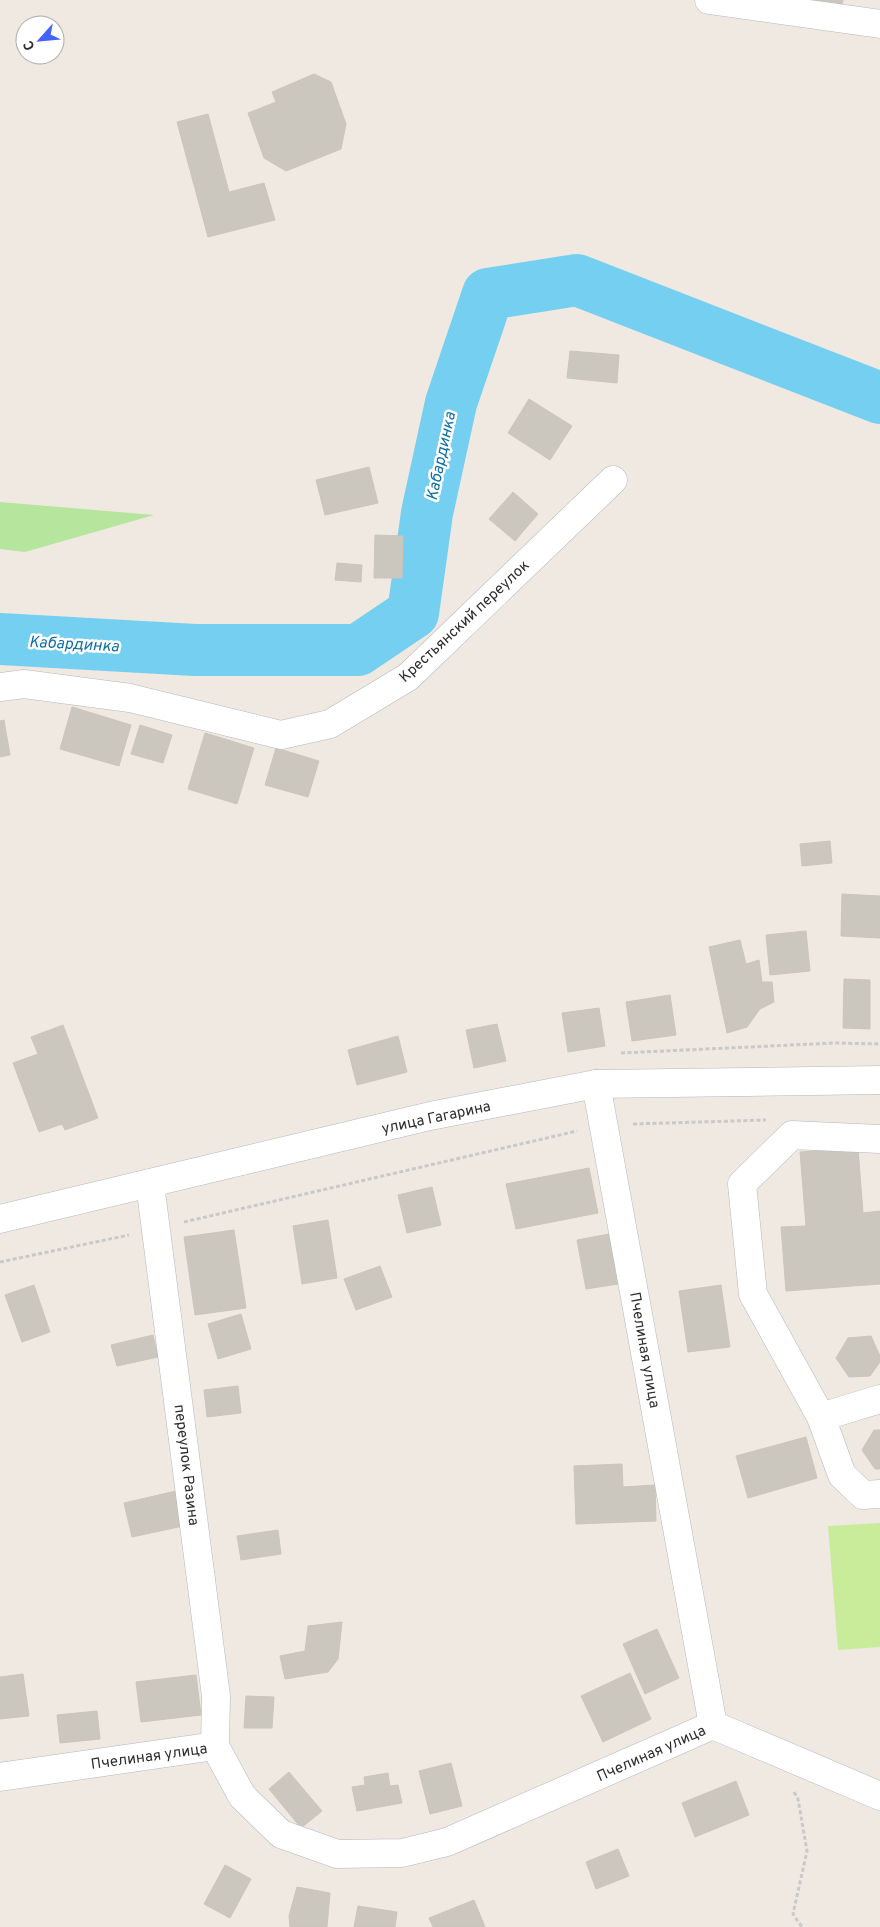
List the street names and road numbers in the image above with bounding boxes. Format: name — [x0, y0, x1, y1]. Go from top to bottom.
street label: Крестьянский переулок — [396, 557, 534, 687]
street label: улица Гагарина — [380, 1098, 493, 1139]
street label: Пчелиная улица — [624, 1291, 663, 1410]
street label: переулок Разина — [169, 1403, 202, 1527]
street label: Пчелиная улица — [594, 1722, 709, 1787]
street label: Пчелиная улица — [90, 1740, 209, 1775]

